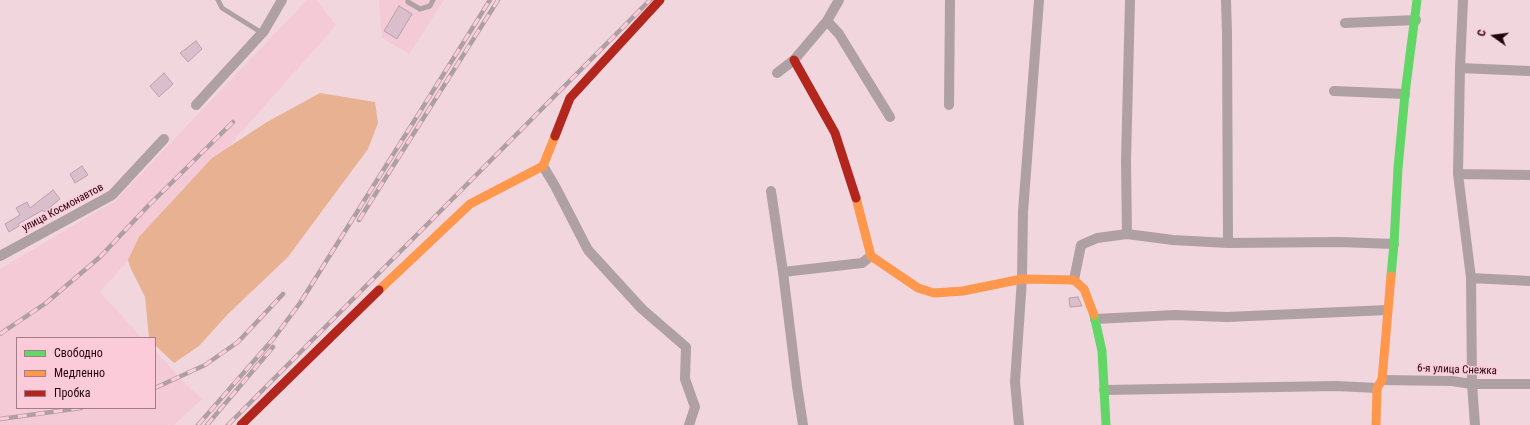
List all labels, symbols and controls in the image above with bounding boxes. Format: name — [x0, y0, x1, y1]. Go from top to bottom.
north arrow — [1474, 16, 1514, 56]
text: С — [1475, 28, 1489, 38]
street label: улица Космонавтов — [20, 181, 106, 235]
legend — [16, 337, 156, 409]
text: Свободно — [54, 346, 103, 360]
street label: 6-я улица Снежка — [1417, 362, 1497, 378]
text: Медленно — [54, 366, 105, 380]
text: Пробка — [54, 386, 91, 400]

